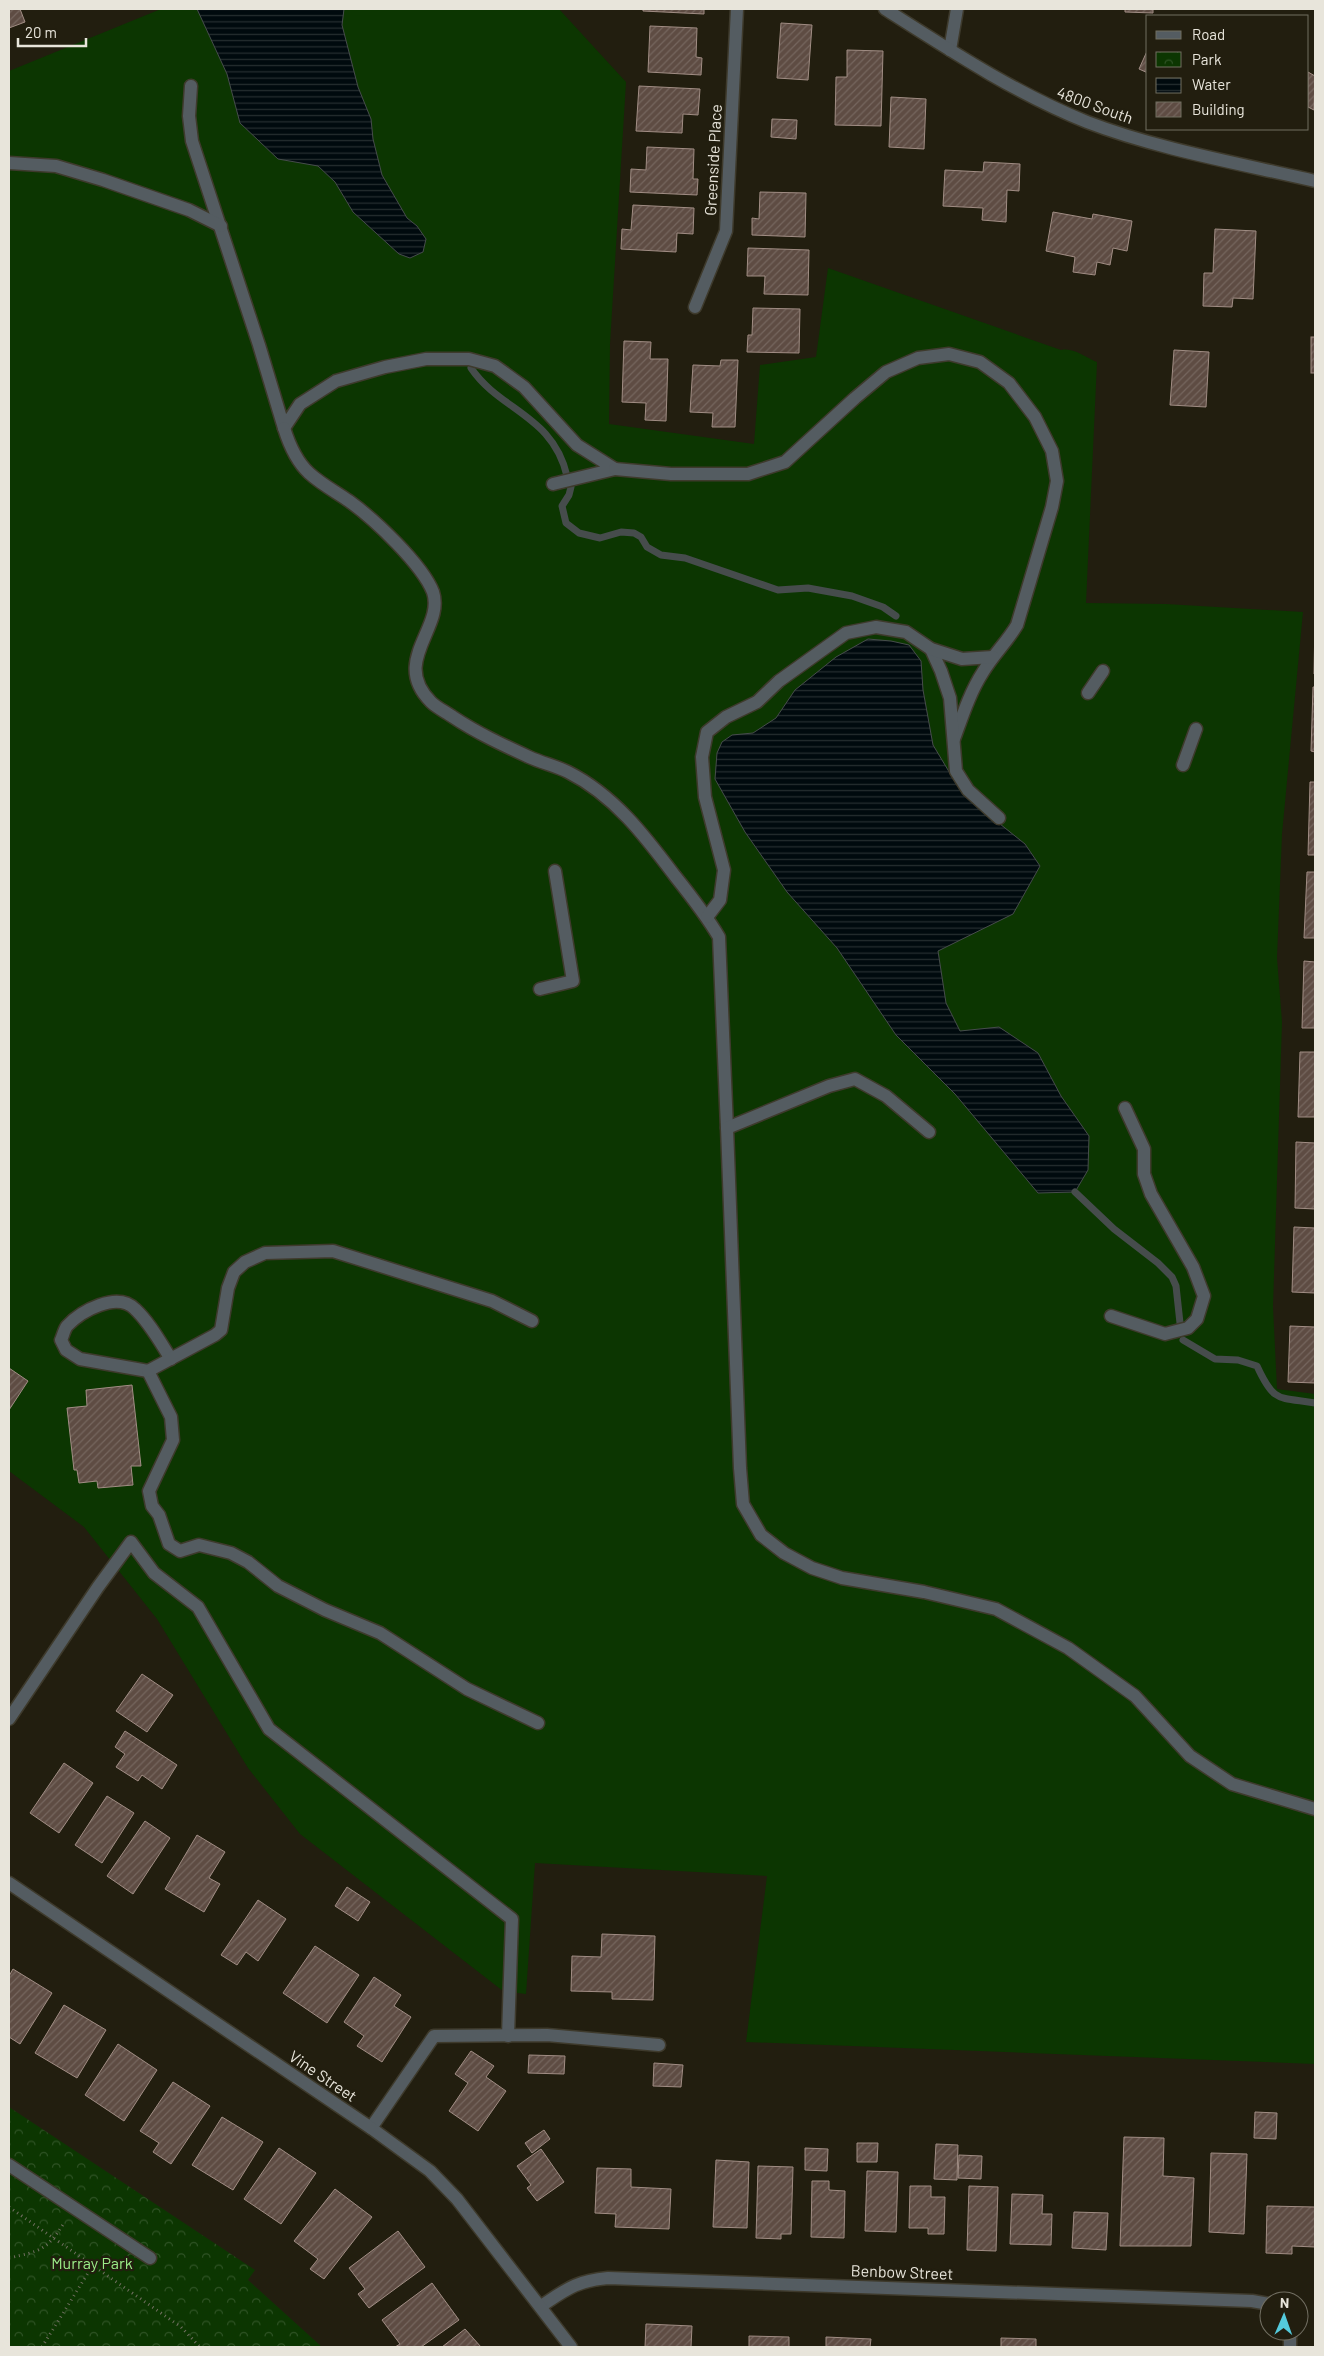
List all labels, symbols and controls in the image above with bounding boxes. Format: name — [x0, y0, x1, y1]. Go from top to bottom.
scale bar — [18, 15, 85, 47]
legend — [1146, 15, 1309, 130]
text: 20 m — [25, 23, 57, 41]
text: Road — [1192, 25, 1225, 43]
text: Park — [1192, 50, 1222, 68]
text: Water — [1192, 75, 1231, 93]
street label: 4800 South — [1055, 82, 1136, 127]
text: Building — [1192, 100, 1245, 118]
street label: Greenside Place — [700, 104, 725, 216]
street label: Vine Street — [286, 2046, 361, 2105]
park label: Murray Park — [51, 2253, 133, 2272]
street label: Benbow Street — [850, 2260, 954, 2283]
north arrow — [1259, 2291, 1309, 2341]
text: N — [1280, 2294, 1289, 2311]

